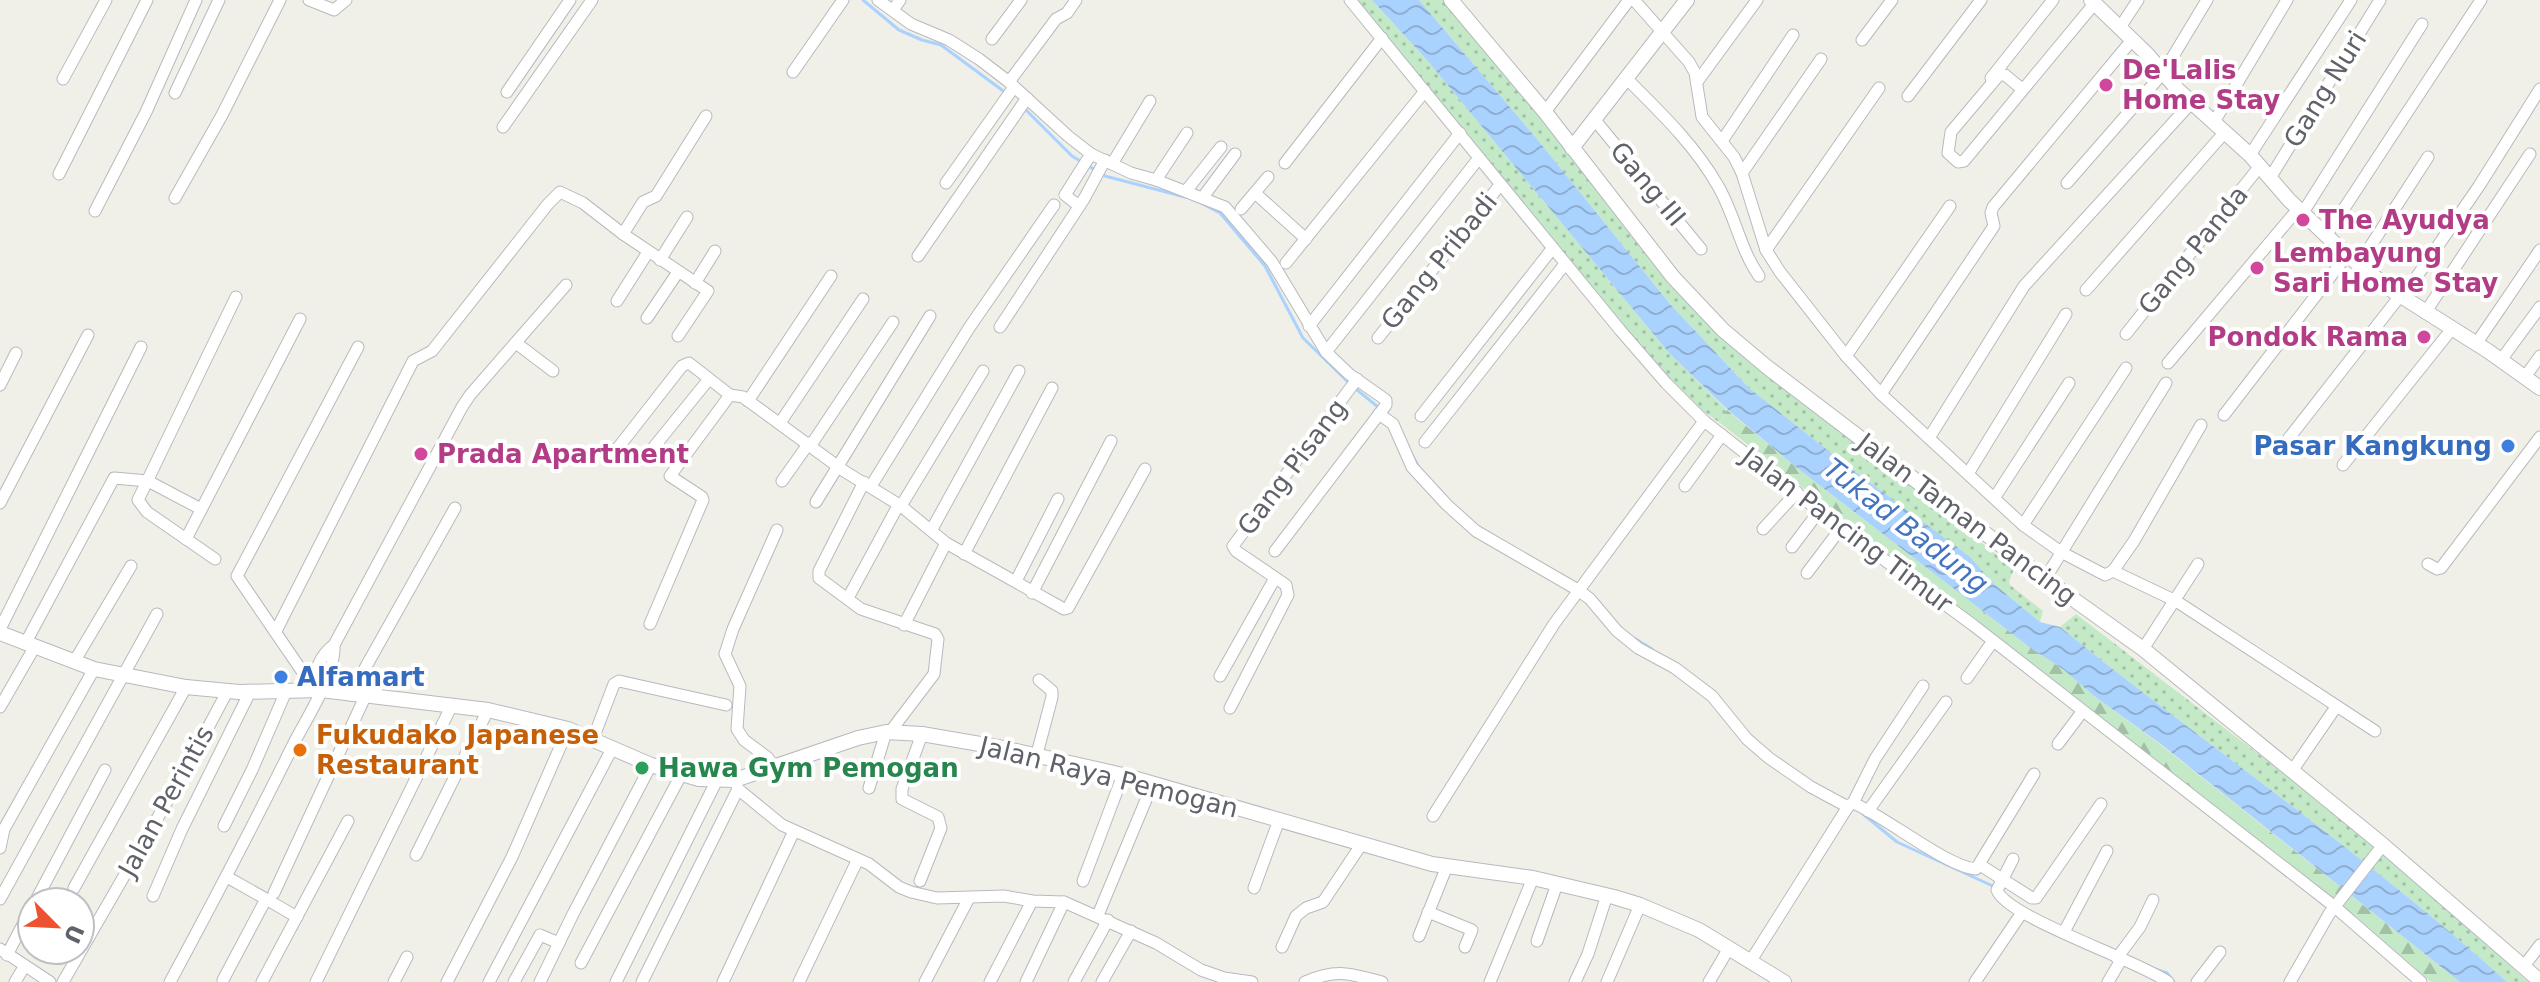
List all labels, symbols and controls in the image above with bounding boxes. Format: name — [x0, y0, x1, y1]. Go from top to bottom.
street label: Gang Nuri — [2278, 25, 2372, 153]
place label: De'Lalis Home Stay — [2122, 55, 2280, 115]
marker: De'Lalis Home Stay — [2097, 76, 2115, 94]
street label: Gang III — [1604, 136, 1692, 232]
street label: Gang Panda — [2132, 180, 2254, 320]
street label: Gang Pribadi — [1375, 187, 1503, 335]
place label: The Ayudya — [2319, 205, 2490, 235]
marker: The Ayudya — [2294, 211, 2312, 229]
place label: Lembayung Sari Home Stay — [2273, 238, 2498, 298]
marker: Lembayung Sari Home Stay — [2248, 259, 2266, 277]
place label: Pondok Rama — [2208, 322, 2408, 352]
marker: Pondok Rama — [2415, 328, 2433, 346]
street label: Gang Pisang — [1231, 393, 1353, 541]
street label: Jalan Taman Pancing — [1850, 426, 2082, 611]
place label: Pasar Kangkung — [2253, 431, 2492, 461]
marker: Pasar Kangkung — [2499, 437, 2517, 455]
place label: Prada Apartment — [437, 439, 689, 469]
street label: Jalan Pancing Timur — [1734, 440, 1958, 619]
marker: Prada Apartment — [412, 445, 430, 463]
water label: Tukad Badung — [1817, 452, 1995, 600]
place label: Alfamart — [297, 662, 425, 692]
marker: Alfamart — [272, 668, 290, 686]
street label: Jalan Perintis — [111, 720, 220, 883]
place label: Fukudako Japanese Restaurant — [316, 720, 599, 780]
street label: Jalan Raya Pemogan — [975, 730, 1241, 824]
marker: Fukudako Japanese Restaurant — [291, 741, 309, 759]
place label: Hawa Gym Pemogan — [658, 753, 959, 783]
marker: Hawa Gym Pemogan — [633, 759, 651, 777]
north arrow — [16, 886, 96, 966]
text: U — [59, 921, 89, 947]

